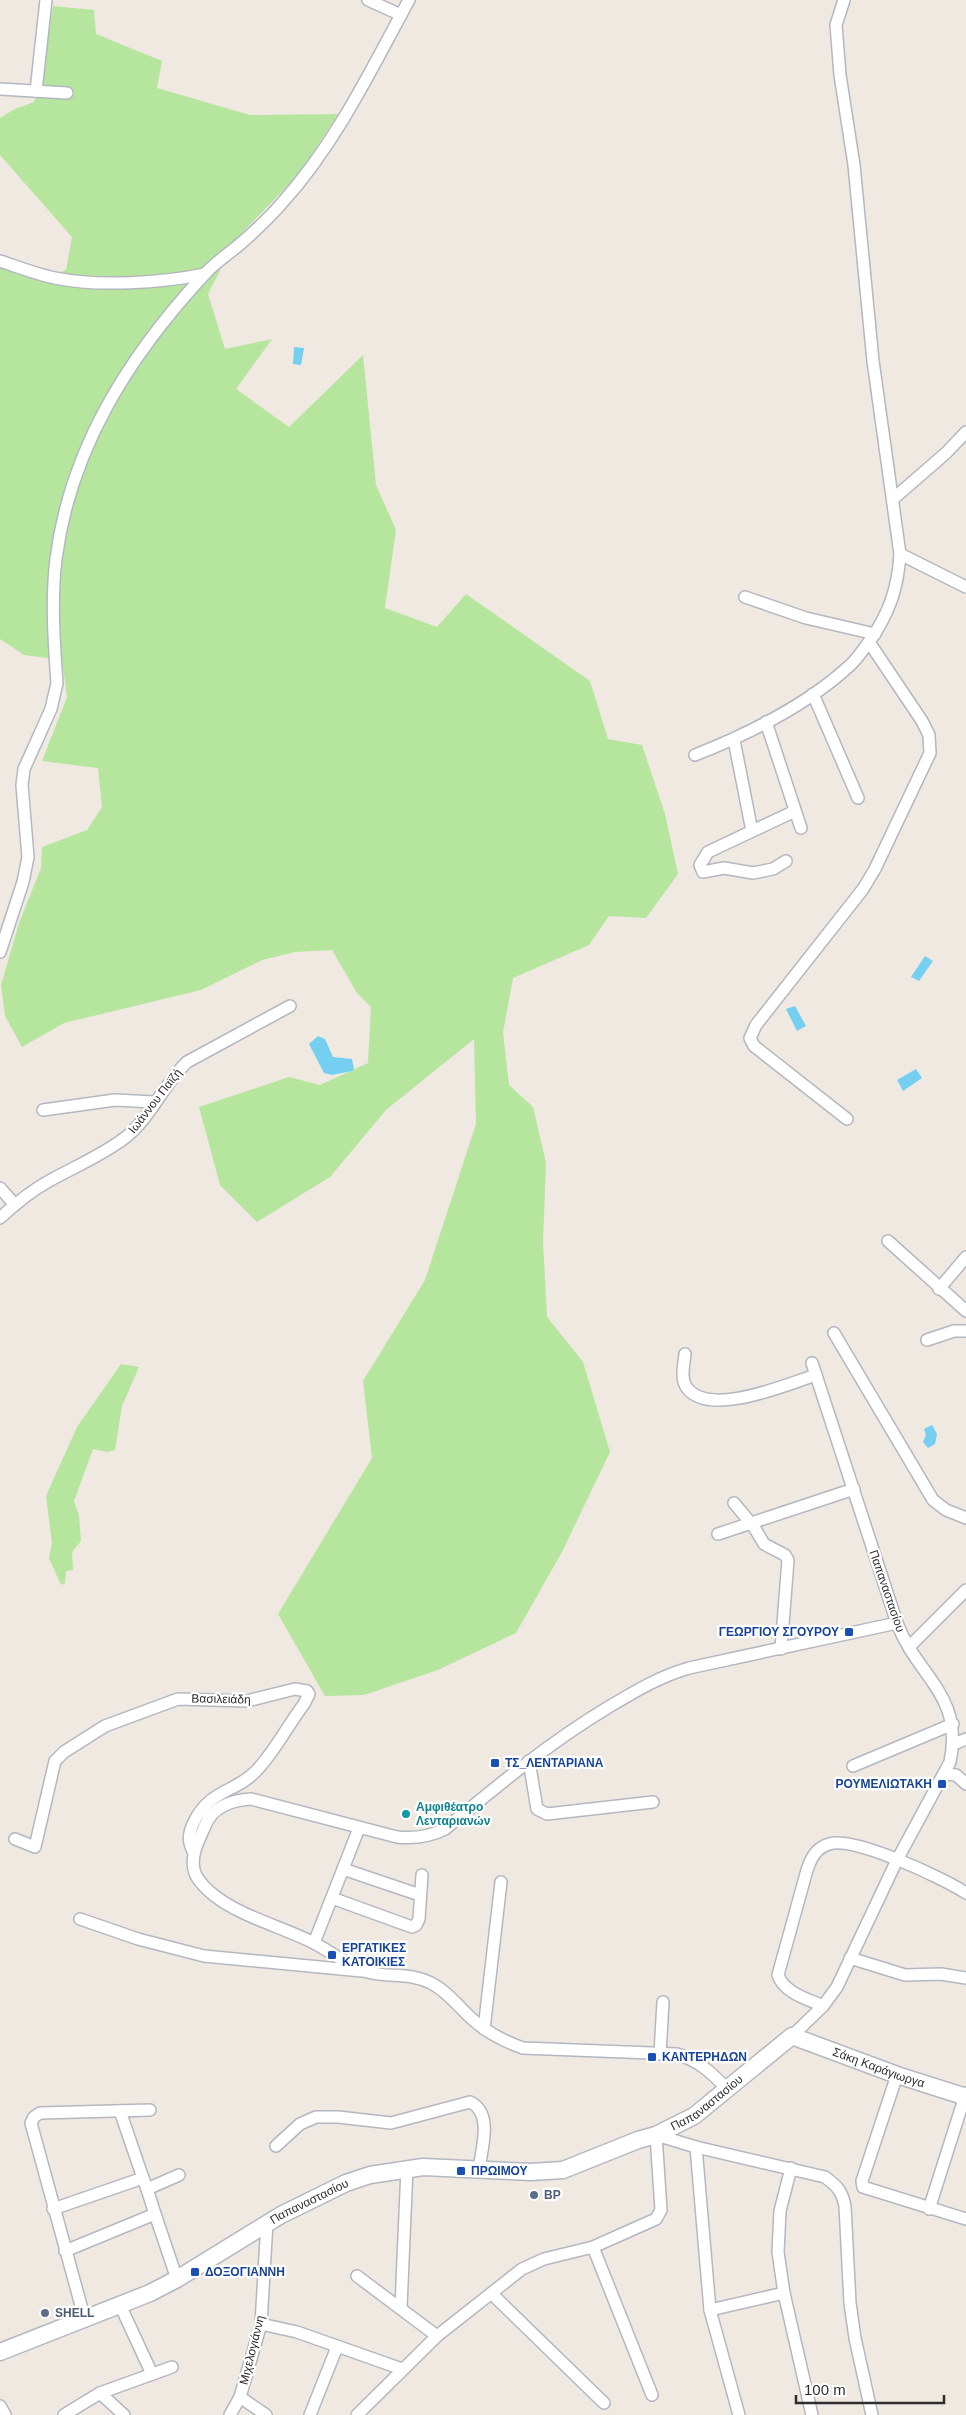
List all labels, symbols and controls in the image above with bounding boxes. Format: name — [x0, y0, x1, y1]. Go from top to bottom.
street label: Ιωάννου Παϊζή — [125, 1066, 185, 1136]
street label: Παπαναστασίου — [866, 1548, 908, 1634]
place label: ΓΕΩΡΓΙΟΥ ΣΓΟΥΡΟΥ — [719, 1625, 839, 1639]
marker: ΓΕΩΡΓΙΟΥ ΣΓΟΥΡΟΥ — [843, 1626, 855, 1638]
street label: Βασιλειάδη — [191, 1691, 251, 1707]
place label: ΤΣ_ΛΕΝΤΑΡΙΑΝΑ — [505, 1756, 604, 1770]
marker: ΤΣ_ΛΕΝΤΑΡΙΑΝΑ — [489, 1757, 501, 1769]
place label: ΡΟΥΜΕΛΙΩΤΑΚΗ — [836, 1777, 932, 1791]
marker: ΡΟΥΜΕΛΙΩΤΑΚΗ — [936, 1778, 948, 1790]
place label: Αμφιθέατρο Λενταριανών — [416, 1800, 491, 1828]
marker: Αμφιθέατρο Λενταριανών — [400, 1808, 412, 1820]
place label: ΕΡΓΑΤΙΚΕΣ ΚΑΤΟΙΚΙΕΣ — [342, 1941, 406, 1969]
marker: ΕΡΓΑΤΙΚΕΣ ΚΑΤΟΙΚΙΕΣ — [326, 1949, 338, 1961]
street label: Σάκη Καράγιωργα — [831, 2045, 927, 2090]
place label: ΚΑΝΤΕΡΗΔΩΝ — [662, 2050, 747, 2064]
marker: ΚΑΝΤΕΡΗΔΩΝ — [646, 2051, 658, 2063]
street label: Παπαναστασίου — [668, 2072, 745, 2133]
place label: ΠΡΩΙΜΟΥ — [471, 2164, 528, 2178]
marker: ΠΡΩΙΜΟΥ — [455, 2165, 467, 2177]
street label: Παπαναστασίου — [267, 2176, 351, 2227]
place label: BP — [544, 2188, 561, 2202]
marker: BP — [528, 2189, 540, 2201]
place label: ΔΟΞΟΓΙΑΝΝΗ — [205, 2265, 285, 2279]
marker: ΔΟΞΟΓΙΑΝΝΗ — [189, 2266, 201, 2278]
place label: SHELL — [55, 2306, 94, 2320]
marker: SHELL — [39, 2307, 51, 2319]
street label: Μιχελογιάννη — [237, 2314, 267, 2386]
scale bar — [796, 2372, 944, 2404]
text: 100 m — [804, 2381, 846, 2398]

